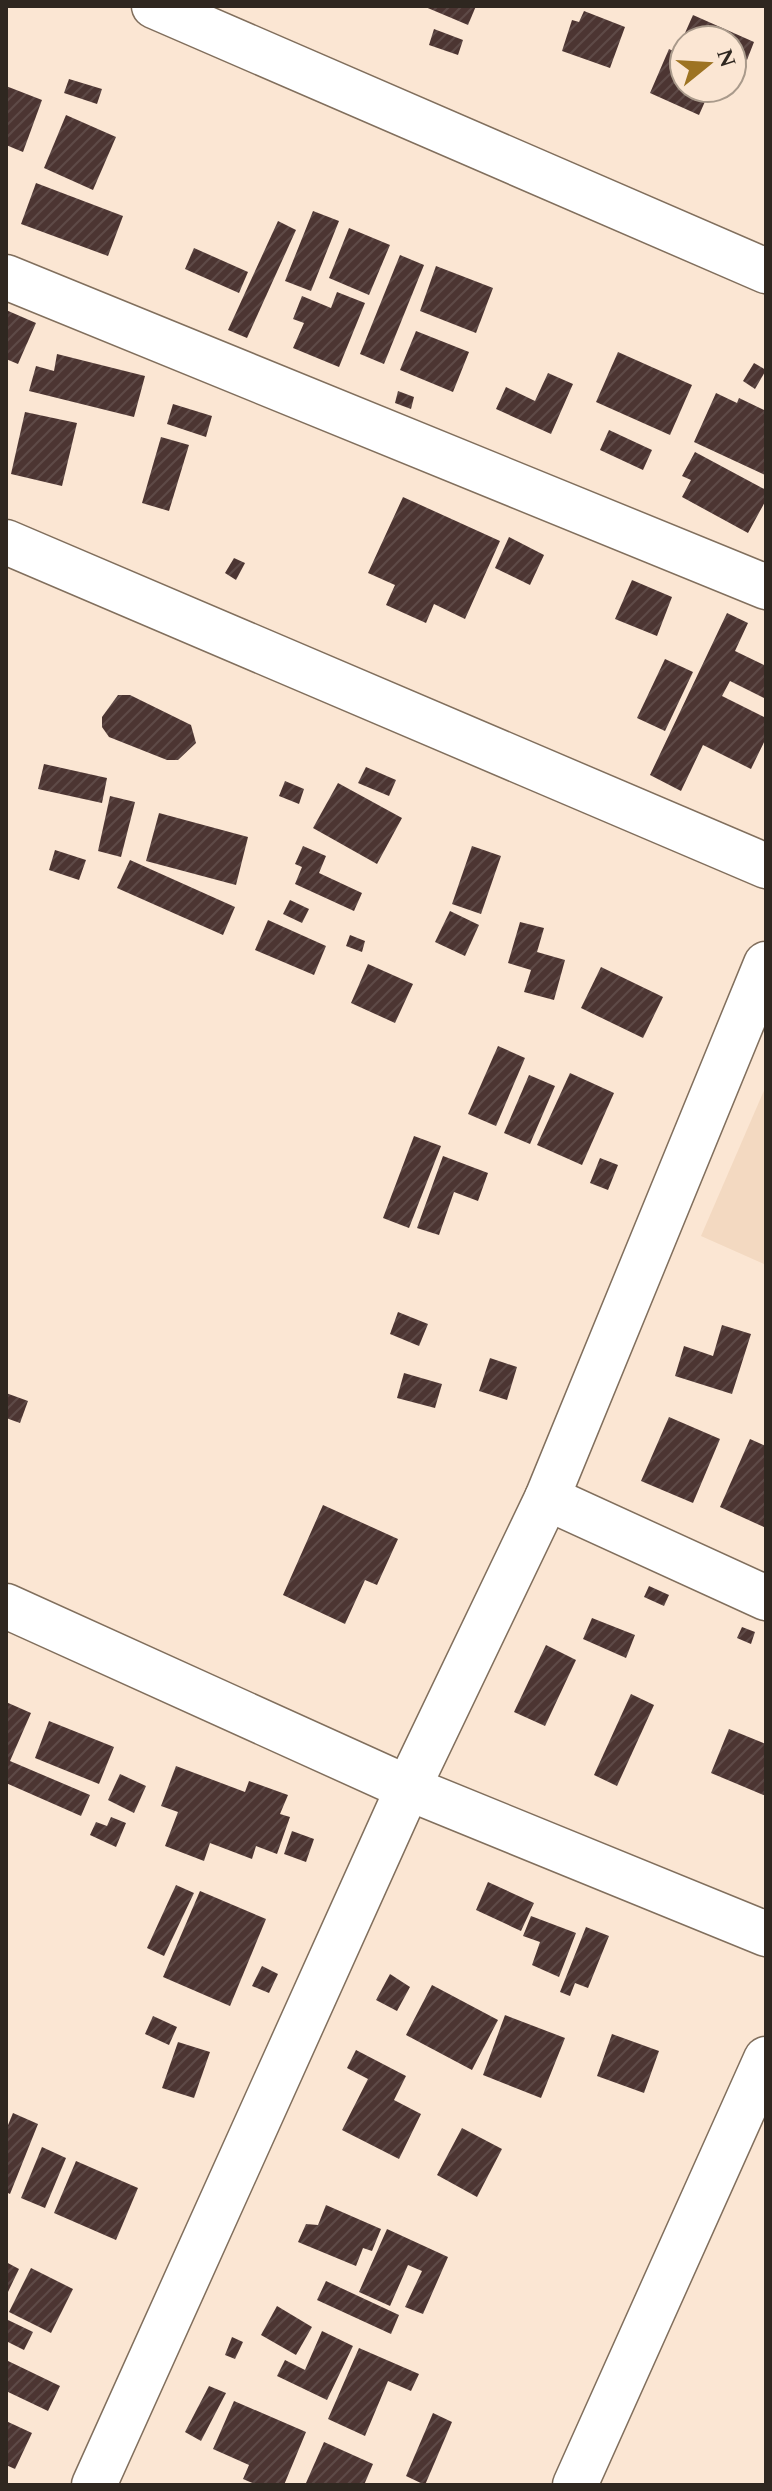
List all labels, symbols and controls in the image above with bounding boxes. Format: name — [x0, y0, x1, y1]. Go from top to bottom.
north arrow — [668, 24, 748, 104]
text: N — [707, 45, 744, 72]

